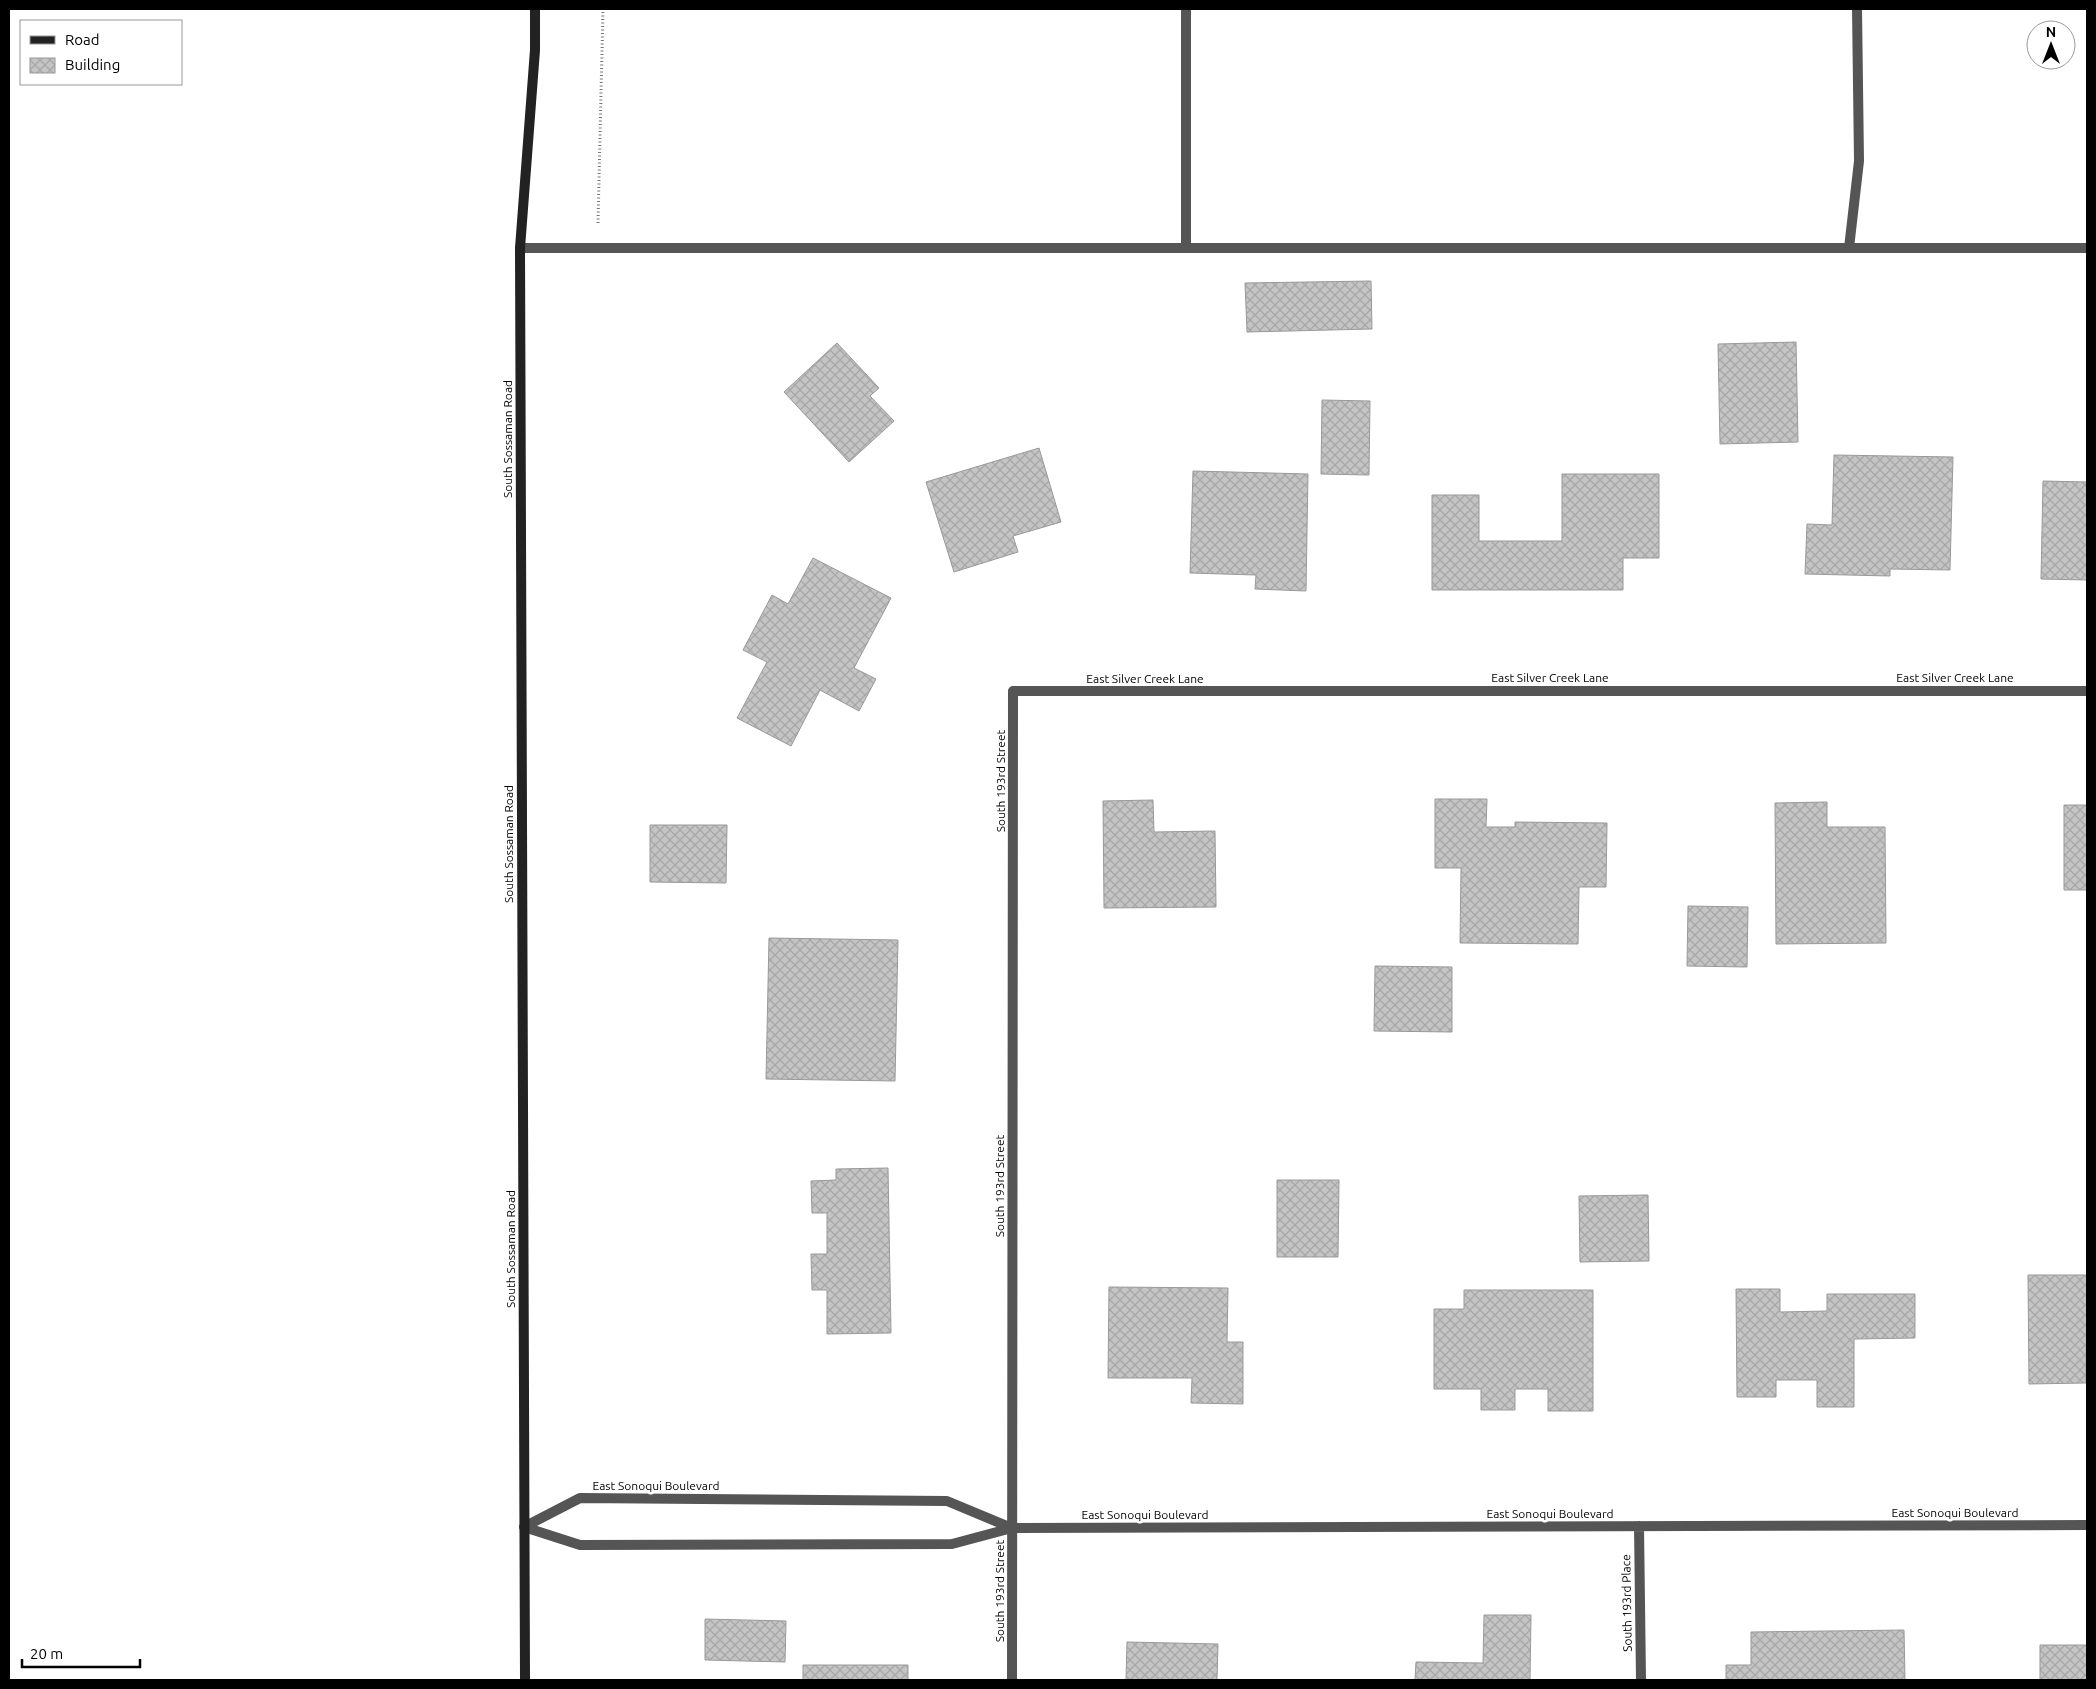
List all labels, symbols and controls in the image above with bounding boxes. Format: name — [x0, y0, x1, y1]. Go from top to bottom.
legend — [20, 20, 182, 85]
north arrow — [2026, 20, 2076, 70]
text: N — [2046, 24, 2056, 40]
text: Road — [65, 31, 100, 48]
text: Building — [65, 56, 120, 73]
street label: South Sossaman Road — [501, 380, 514, 498]
street label: East Silver Creek Lane — [1491, 671, 1609, 684]
street label: East Silver Creek Lane — [1896, 671, 2014, 684]
street label: East Silver Creek Lane — [1086, 672, 1204, 685]
street label: South 193rd Street — [994, 729, 1007, 832]
street label: South Sossaman Road — [502, 785, 515, 903]
street label: South 193rd Street — [993, 1134, 1006, 1237]
street label: South Sossaman Road — [504, 1190, 517, 1308]
street label: East Sonoqui Boulevard — [592, 1479, 720, 1492]
street label: East Sonoqui Boulevard — [1891, 1506, 2019, 1519]
street label: East Sonoqui Boulevard — [1486, 1507, 1614, 1520]
street label: East Sonoqui Boulevard — [1081, 1508, 1209, 1521]
street label: South 193rd Street — [993, 1539, 1006, 1642]
street label: South 193rd Place — [1619, 1554, 1634, 1652]
scale bar — [22, 1636, 140, 1668]
text: 20 m — [30, 1645, 63, 1662]

